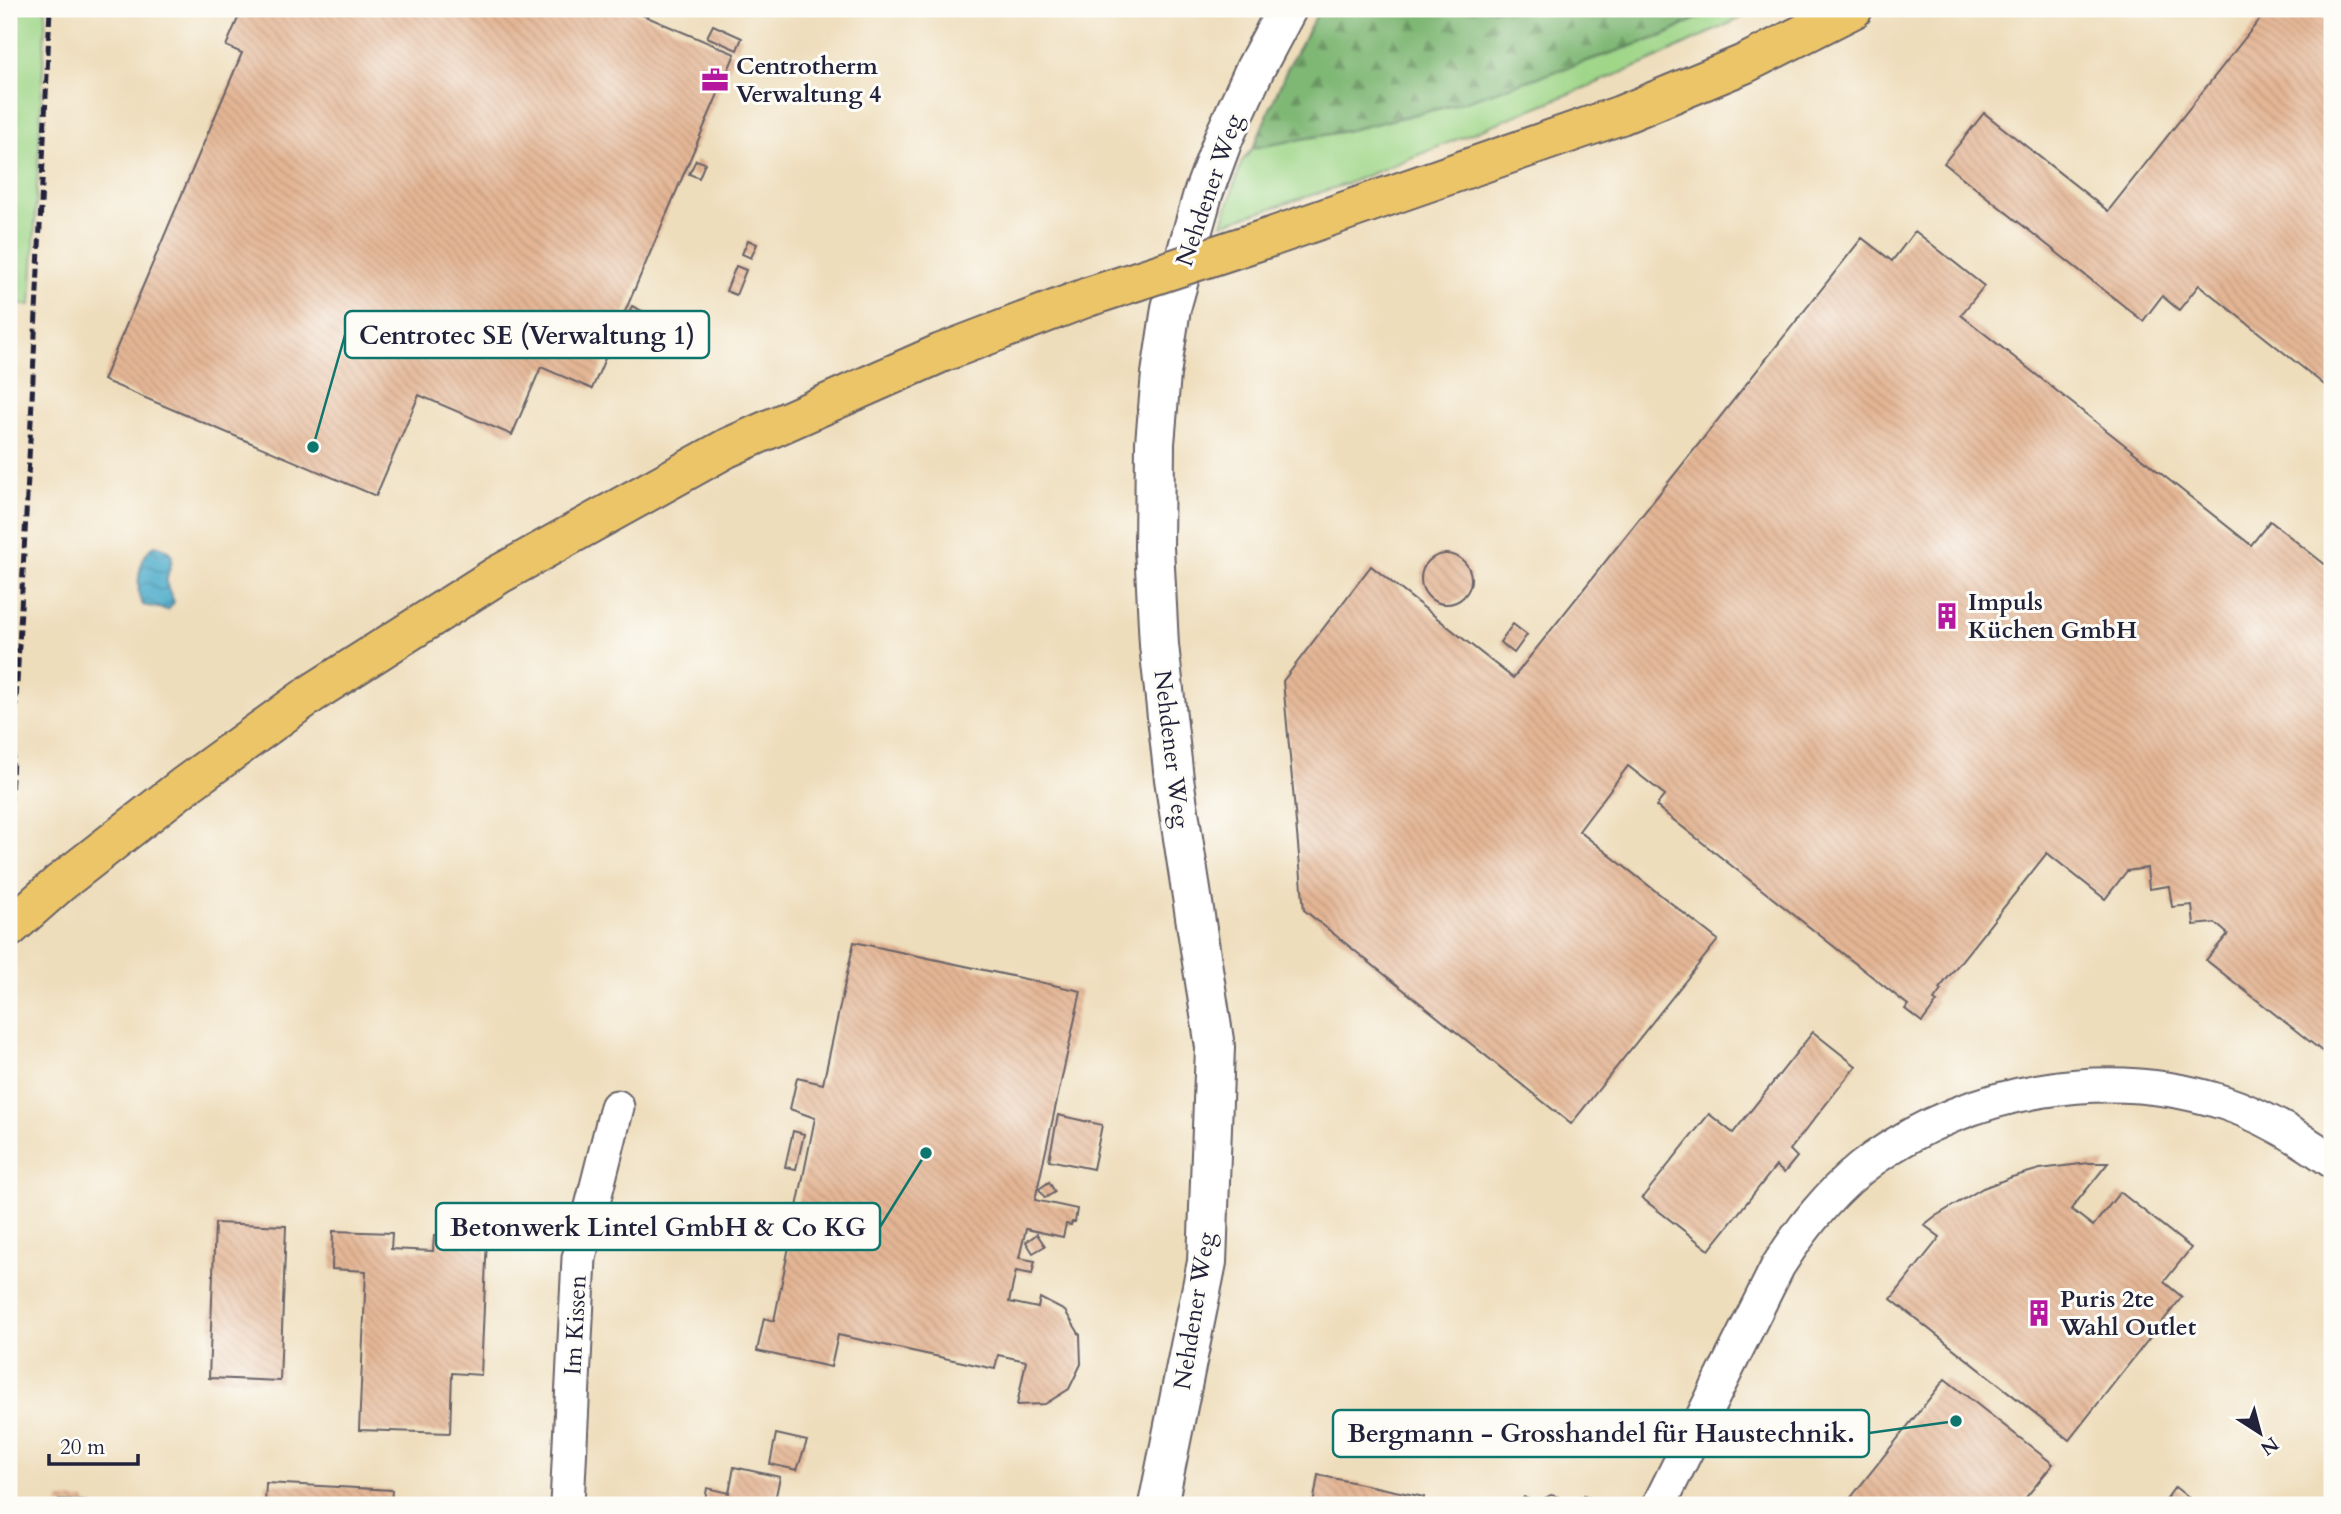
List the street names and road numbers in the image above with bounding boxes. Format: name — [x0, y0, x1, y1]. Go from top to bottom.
street label: Nehdener Weg — [1168, 109, 1251, 271]
street label: Nehdener Weg — [1145, 668, 1198, 830]
street label: Nehdener Weg — [1166, 1230, 1223, 1392]
street label: Im Kissen — [556, 1274, 595, 1376]

